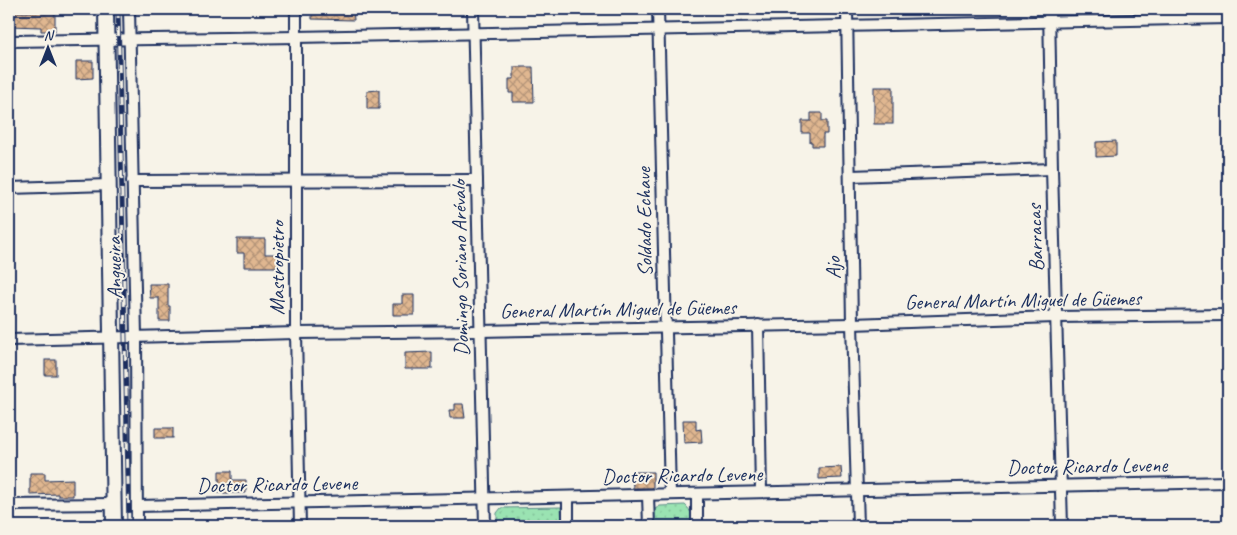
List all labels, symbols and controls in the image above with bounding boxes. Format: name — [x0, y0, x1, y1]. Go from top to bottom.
north arrow — [22, 22, 72, 72]
text: N — [44, 27, 55, 44]
street label: Soldado Echave — [630, 166, 658, 277]
street label: Domingo Soriano Arévalo — [445, 177, 475, 356]
street label: Barracas — [1021, 202, 1049, 272]
street label: Mastropietro — [264, 218, 290, 315]
street label: Angueira — [100, 235, 128, 299]
street label: Ajo — [820, 255, 846, 279]
street label: General Martín Miguel de Güemes — [905, 285, 1143, 315]
street label: General Martín Miguel de Güemes — [500, 294, 738, 324]
street label: Doctor Ricardo Levene — [1007, 452, 1168, 480]
street label: Doctor Ricardo Levene — [602, 461, 763, 489]
street label: Doctor Ricardo Levene — [197, 470, 358, 498]

